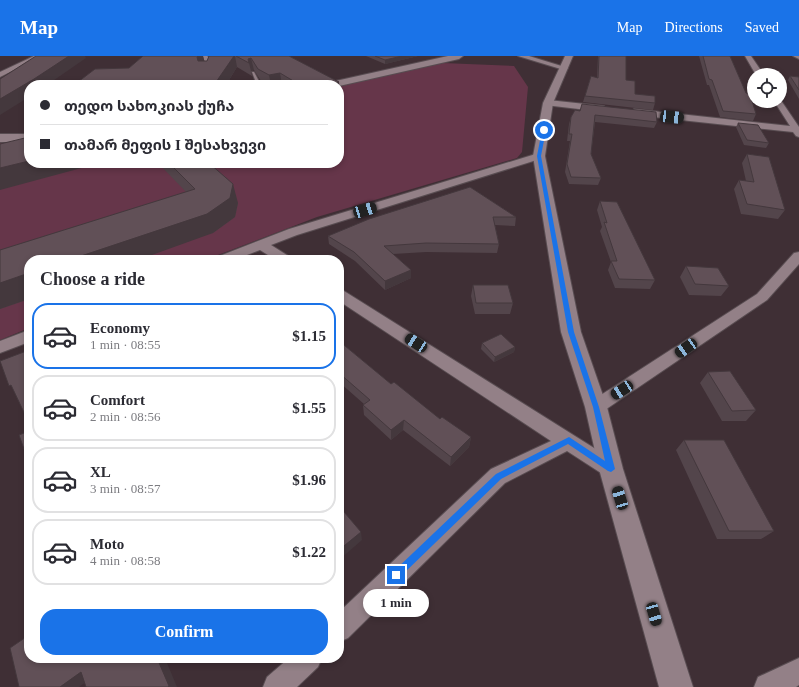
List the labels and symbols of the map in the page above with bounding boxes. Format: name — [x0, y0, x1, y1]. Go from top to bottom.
car — [659, 110, 685, 124]
route start — [535, 121, 553, 139]
car — [352, 201, 378, 219]
car — [403, 331, 429, 355]
car — [673, 336, 699, 360]
car — [609, 378, 635, 402]
car — [611, 485, 629, 511]
route end — [387, 566, 405, 584]
callout: 1 min — [363, 589, 429, 617]
car — [645, 601, 663, 627]

